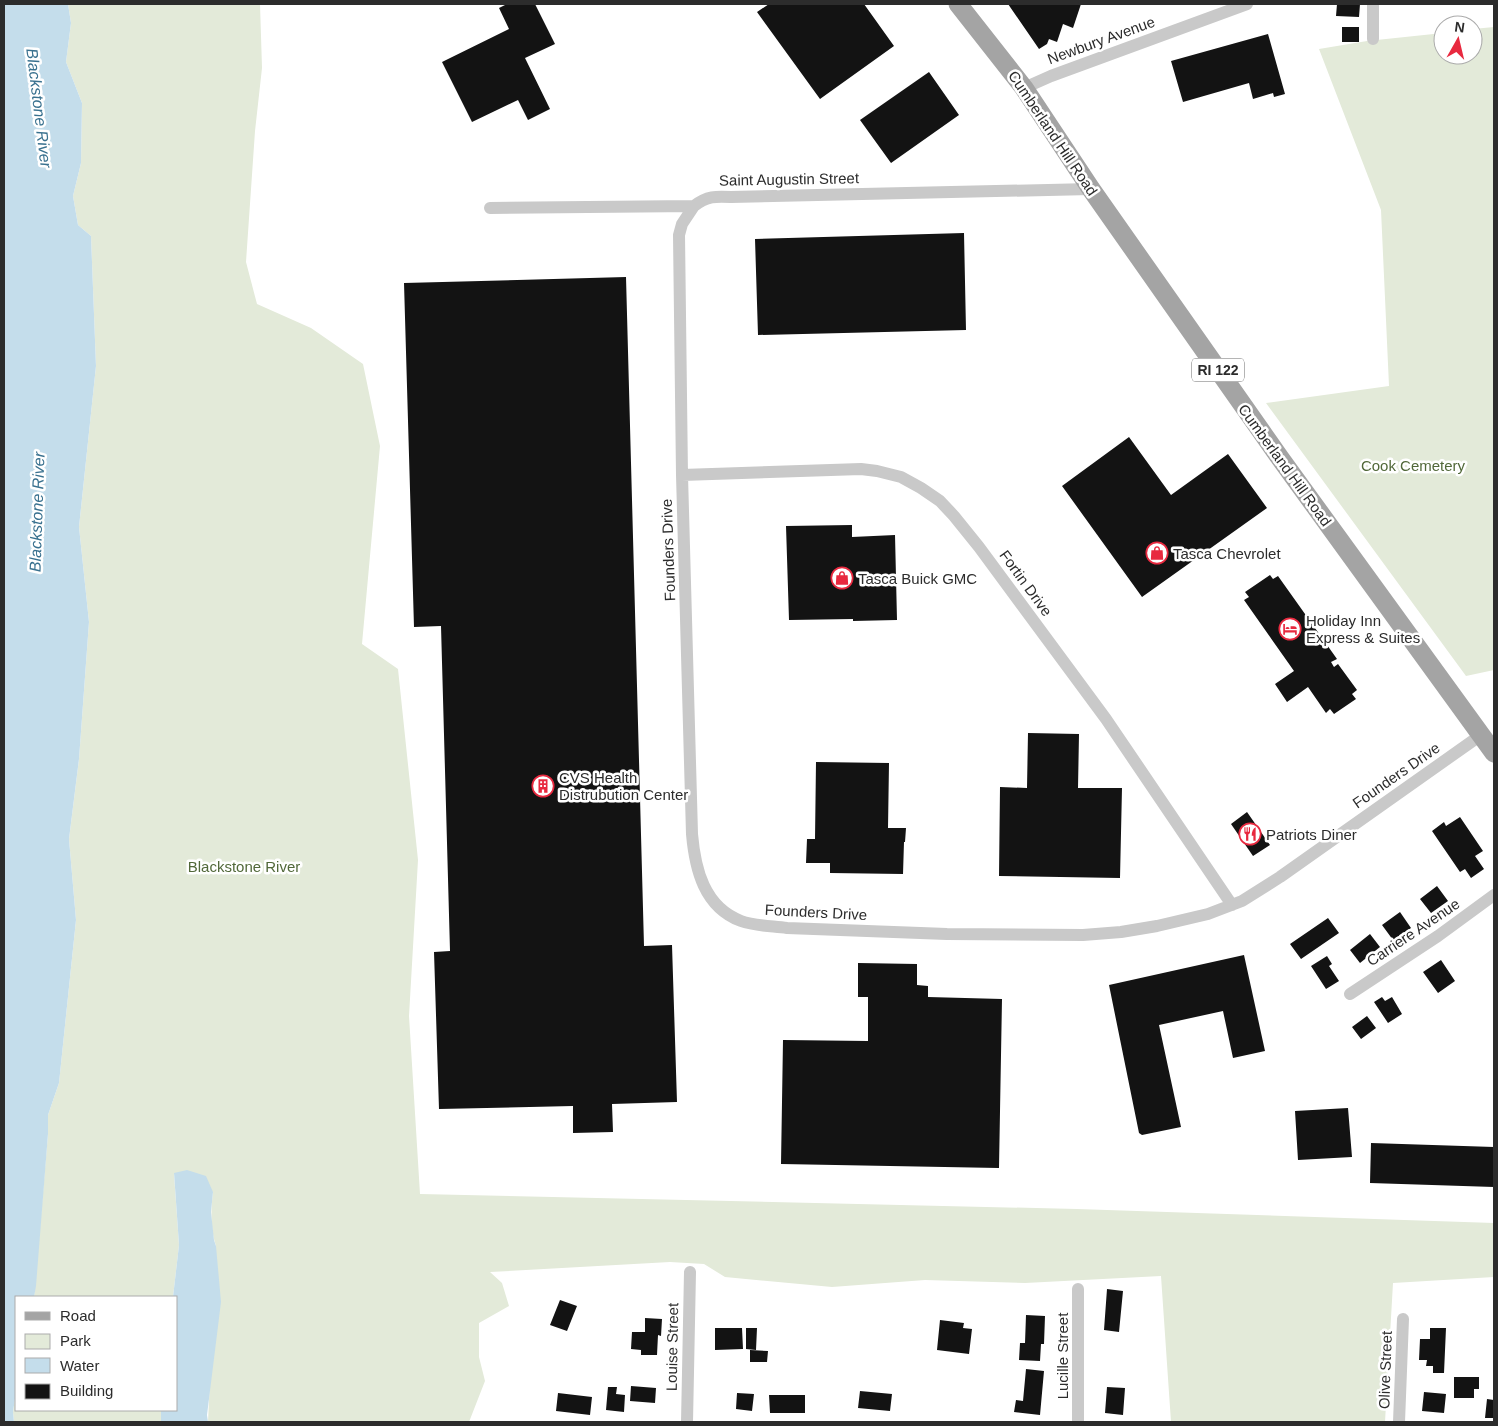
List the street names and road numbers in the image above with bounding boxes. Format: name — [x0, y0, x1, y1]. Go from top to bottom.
street label: Newbury Avenue — [1045, 13, 1157, 67]
street label: Cumberland Hill Road — [1005, 67, 1101, 199]
street label: Saint Augustin Street — [719, 169, 860, 189]
road number: RI 122 — [1192, 358, 1244, 382]
street label: Cumberland Hill Road — [1235, 401, 1335, 529]
street label: Founders Drive — [658, 498, 678, 602]
street label: Fortin Drive — [996, 547, 1056, 619]
street label: Founders Drive — [1349, 739, 1443, 811]
street label: Carriere Avenue — [1363, 895, 1463, 969]
street label: Founders Drive — [764, 901, 868, 923]
street label: Louise Street — [663, 1302, 681, 1391]
street label: Lucille Street — [1054, 1312, 1071, 1399]
street label: Olive Street — [1375, 1330, 1395, 1409]

